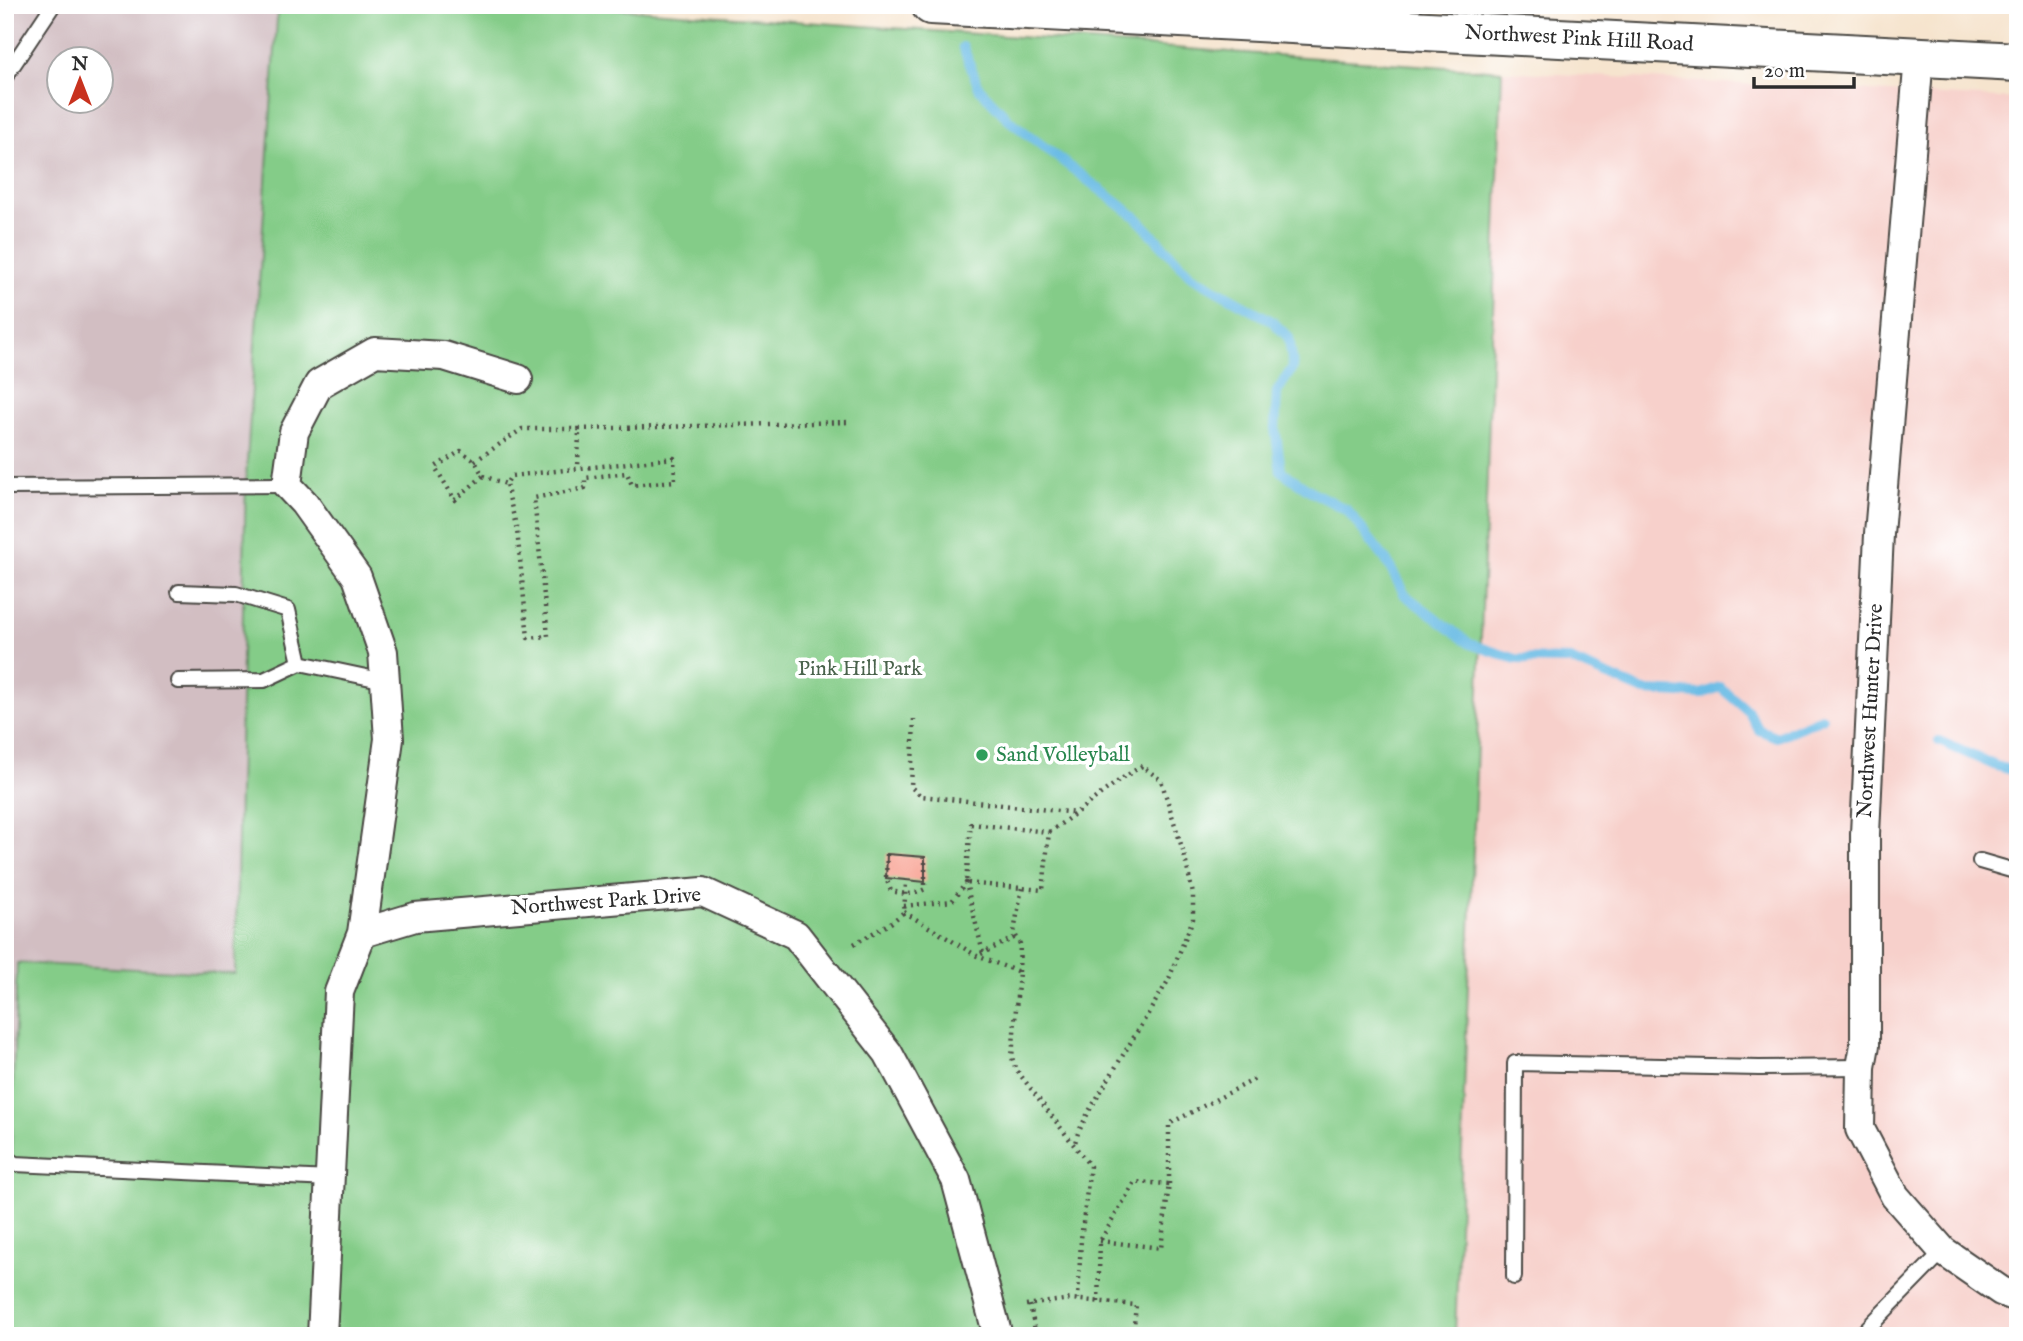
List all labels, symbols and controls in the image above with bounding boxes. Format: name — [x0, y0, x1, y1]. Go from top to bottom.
street label: Northwest Pink Hill Road — [1464, 20, 1695, 59]
north arrow — [46, 46, 116, 116]
scale bar — [1754, 46, 1853, 90]
text: N — [71, 53, 89, 77]
text: 20 m — [1764, 58, 1805, 85]
street label: Northwest Hunter Drive — [1852, 603, 1890, 819]
park label: Pink Hill Park — [798, 656, 923, 683]
place label: Sand Volleyball — [996, 742, 1130, 769]
marker: Sand Volleyball — [974, 747, 990, 763]
street label: Northwest Park Drive — [510, 882, 702, 922]

